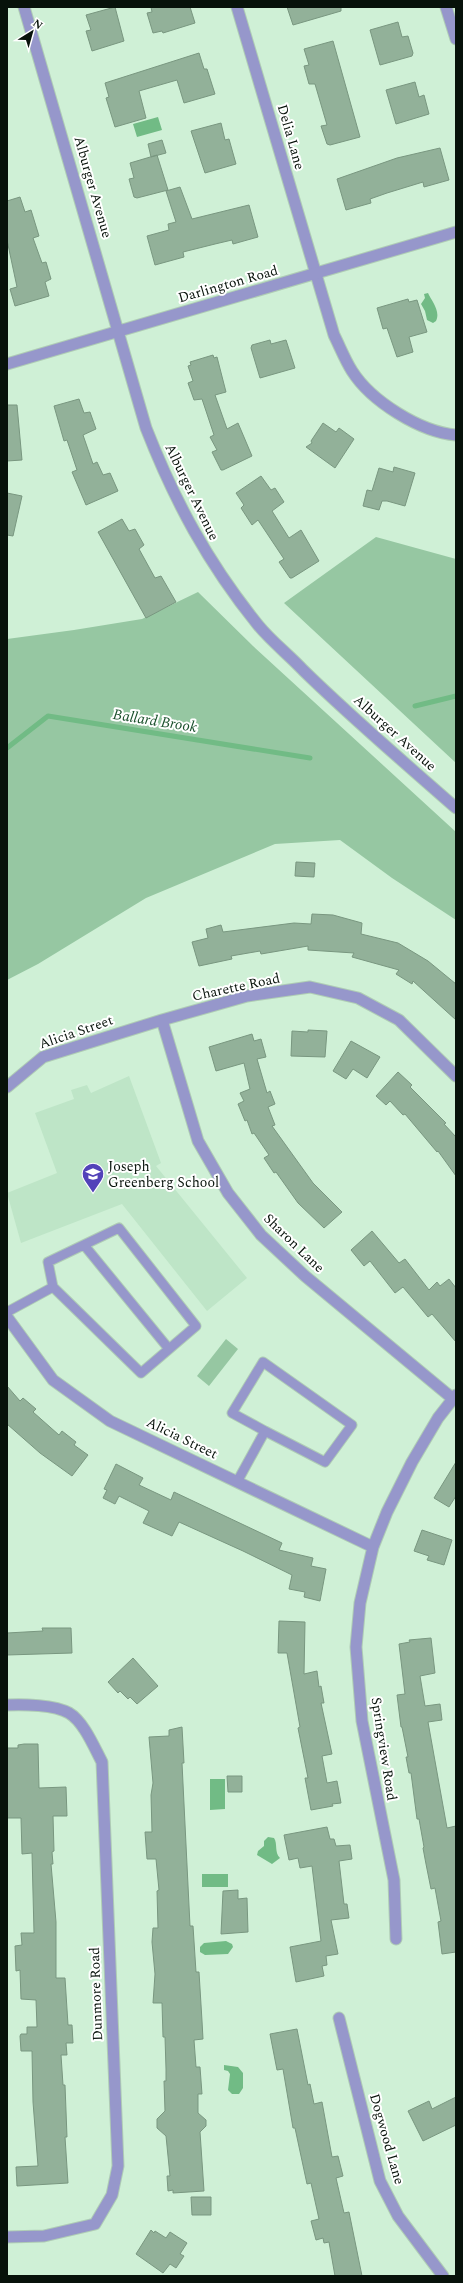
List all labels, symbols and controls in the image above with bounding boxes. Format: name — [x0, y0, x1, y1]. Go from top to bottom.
north arrow — [12, 12, 52, 52]
text: N — [29, 15, 46, 34]
street label: Delia Lane — [272, 102, 310, 172]
street label: Alburger Avenue — [68, 134, 118, 241]
street label: Darlington Road — [176, 260, 281, 308]
street label: Alburger Avenue — [159, 440, 225, 544]
street label: Alburger Avenue — [349, 690, 441, 776]
water label: Ballard Brook — [111, 703, 199, 739]
street label: Charette Road — [190, 967, 282, 1007]
street label: Alicia Street — [36, 1010, 116, 1054]
place label: Joseph Greenberg School — [108, 1156, 219, 1193]
school or university icon: Joseph Greenberg School — [80, 1161, 106, 1194]
street label: Sharon Lane — [259, 1208, 329, 1278]
street label: Alicia Street — [143, 1412, 221, 1464]
street label: Springview Road — [365, 1696, 403, 1802]
street label: Dunmore Road — [84, 1947, 108, 2041]
street label: Dogwood Lane — [364, 2091, 410, 2187]

